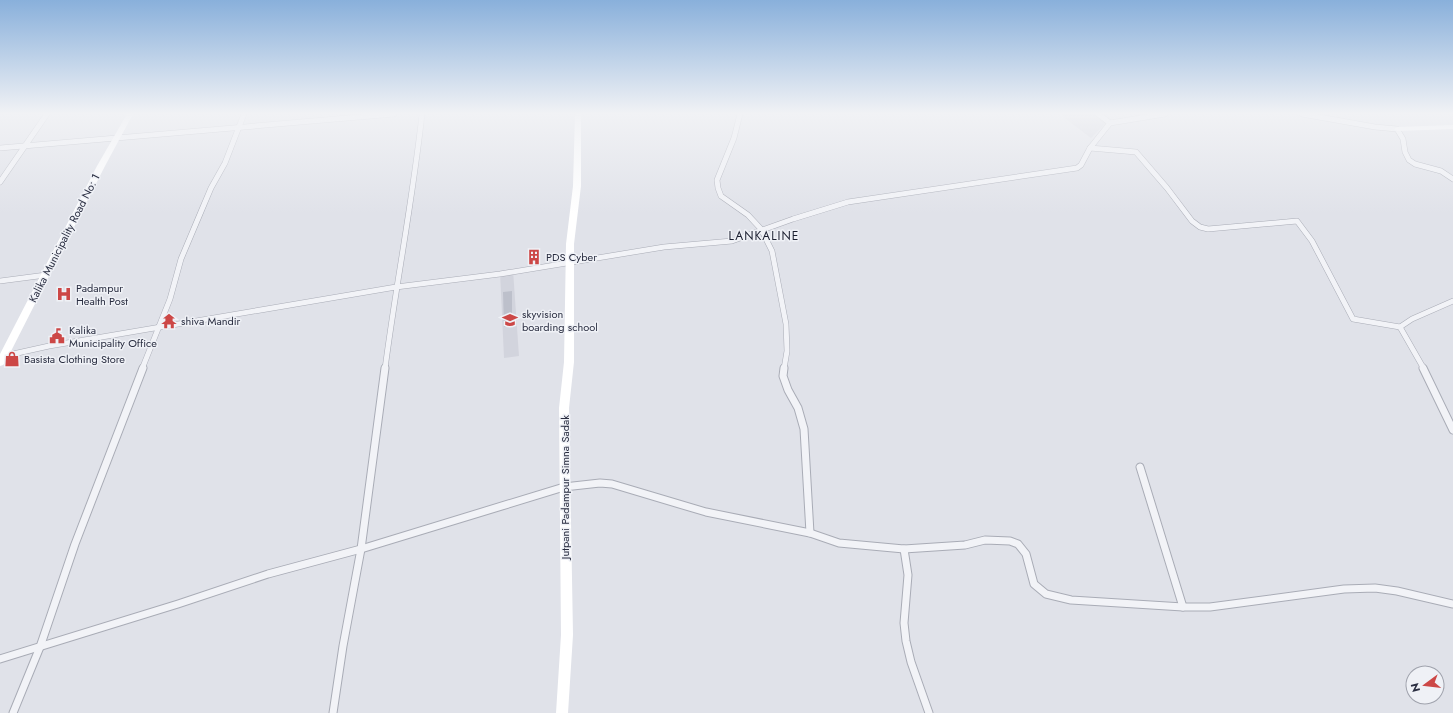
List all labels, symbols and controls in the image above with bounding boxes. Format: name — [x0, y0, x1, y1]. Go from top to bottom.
street label: Kalika Municipality Road No: 1 — [25, 171, 103, 305]
district label: LANKALINE — [729, 227, 799, 245]
building icon: PDS Cyber — [525, 248, 543, 266]
place label: PDS Cyber — [546, 249, 597, 265]
place label: Padampur Health Post — [76, 280, 128, 309]
hospital icon: Padampur Health Post — [55, 285, 73, 303]
place label: skyvision boarding school — [522, 306, 598, 335]
school or university icon: skyvision boarding school — [501, 311, 519, 329]
temple icon: shiva Mandir — [160, 312, 178, 330]
place label: shiva Mandir — [181, 313, 241, 329]
place label: Kalika Municipality Office — [69, 322, 157, 351]
public building icon: Kalika Municipality Office — [48, 327, 66, 345]
shop icon: Basista Clothing Store — [3, 350, 21, 368]
place label: Basista Clothing Store — [24, 351, 125, 367]
street label: Jutpani Padampur Simna Sadak — [557, 415, 573, 561]
north arrow — [1405, 665, 1445, 705]
text: N — [1406, 681, 1424, 694]

